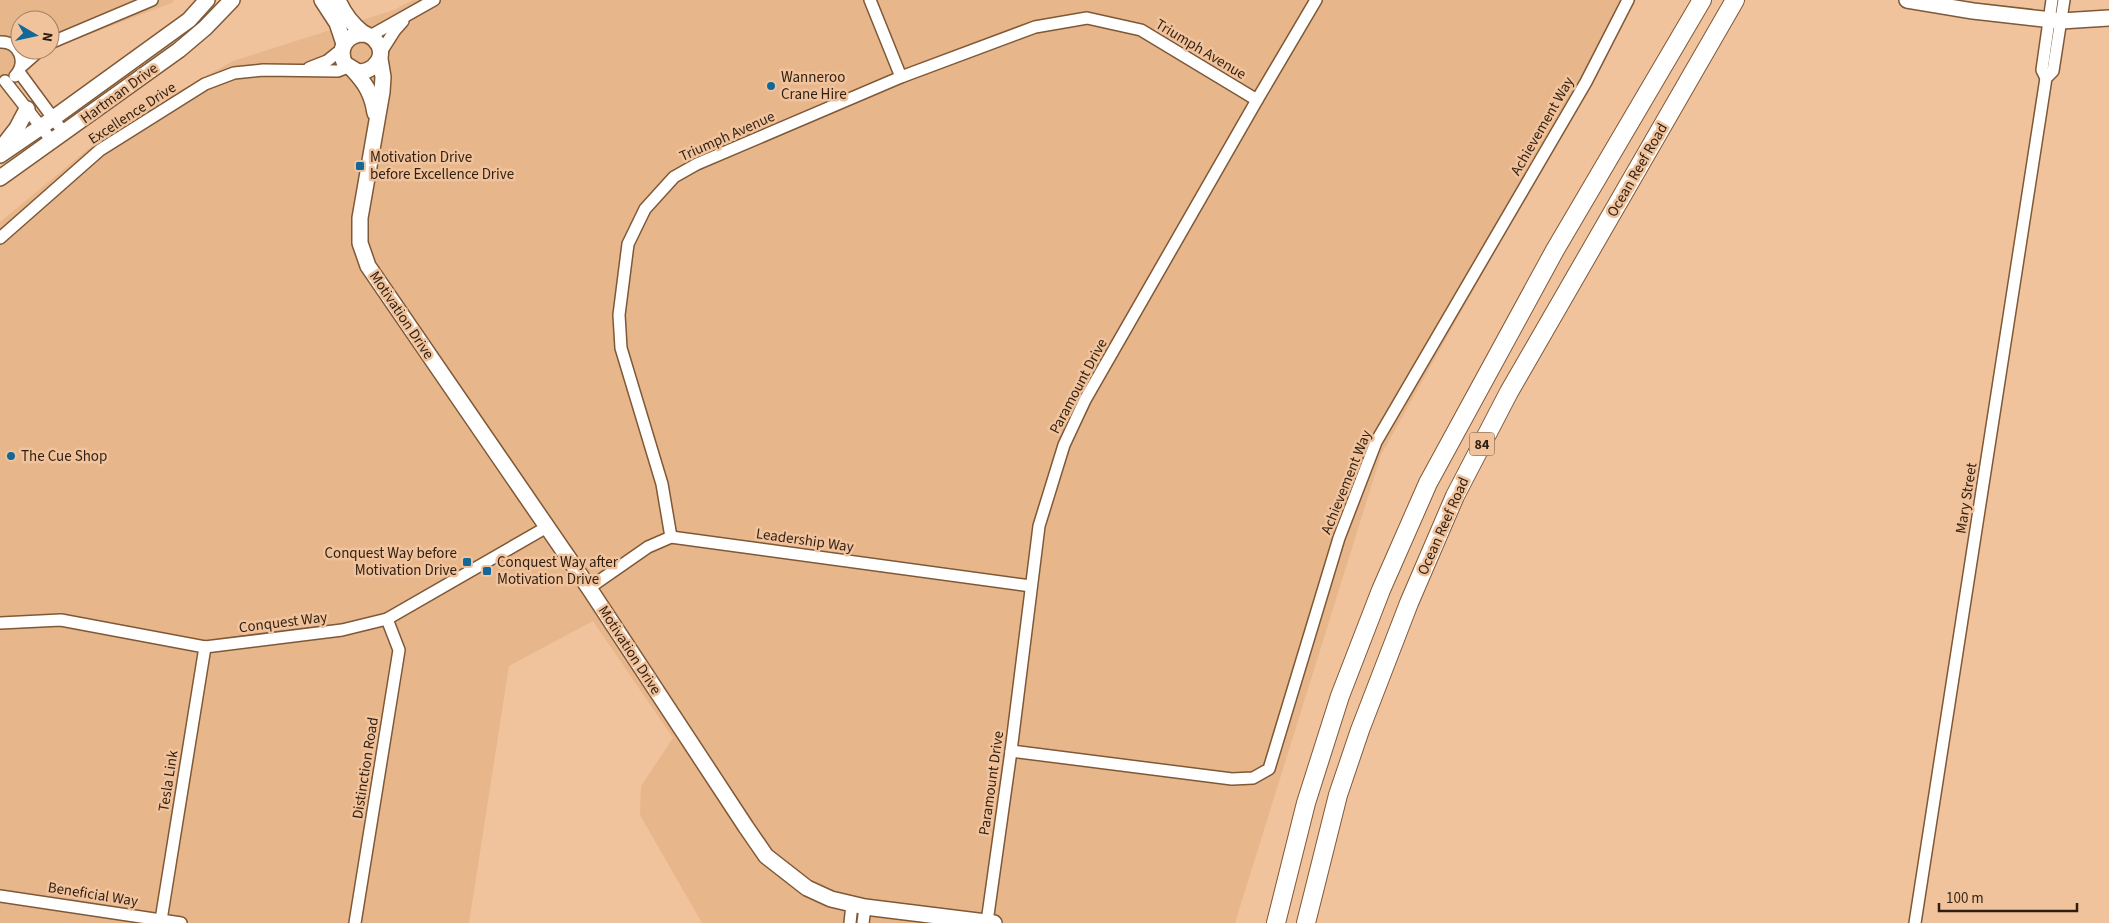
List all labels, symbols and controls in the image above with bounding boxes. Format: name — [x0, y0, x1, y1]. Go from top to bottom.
north arrow — [10, 10, 60, 60]
street label: Triumph Avenue — [1151, 14, 1250, 85]
text: N — [36, 31, 57, 43]
street label: Hartman Drive — [76, 58, 162, 129]
place label: Wanneroo Crane Hire — [781, 67, 847, 105]
street label: Achievement Way — [1506, 73, 1579, 180]
street label: Excellence Drive — [84, 77, 180, 150]
marker: Wanneroo Crane Hire — [765, 80, 777, 92]
street label: Triumph Avenue — [676, 106, 778, 167]
street label: Ocean Reef Road — [1602, 119, 1673, 221]
place label: Motivation Drive before Excellence Drive — [370, 147, 514, 185]
marker: Motivation Drive before Excellence Drive — [354, 160, 366, 172]
street label: Motivation Drive — [364, 267, 439, 364]
street label: Paramount Drive — [1044, 335, 1112, 438]
street label: Achievement Way — [1316, 427, 1377, 538]
road number: 84 — [1470, 432, 1494, 456]
place label: The Cue Shop — [21, 446, 107, 467]
marker: The Cue Shop — [5, 450, 17, 462]
street label: Mary Street — [1951, 461, 1982, 535]
street label: Ocean Reef Road — [1412, 474, 1474, 579]
street label: Leadership Way — [755, 523, 855, 558]
place label: Conquest Way before Motivation Drive — [324, 543, 457, 581]
place label: Conquest Way after Motivation Drive — [497, 552, 619, 590]
marker: Conquest Way before Motivation Drive — [461, 556, 473, 568]
marker: Conquest Way after Motivation Drive — [481, 565, 493, 577]
street label: Motivation Drive — [593, 602, 666, 699]
street label: Conquest Way — [238, 607, 329, 638]
street label: Distinction Road — [347, 716, 384, 821]
street label: Paramount Drive — [974, 729, 1009, 837]
street label: Tesla Link — [153, 748, 184, 813]
street label: Beneficial Way — [46, 877, 139, 912]
scale bar — [1939, 880, 2076, 912]
text: 100 m — [1946, 888, 1984, 909]

